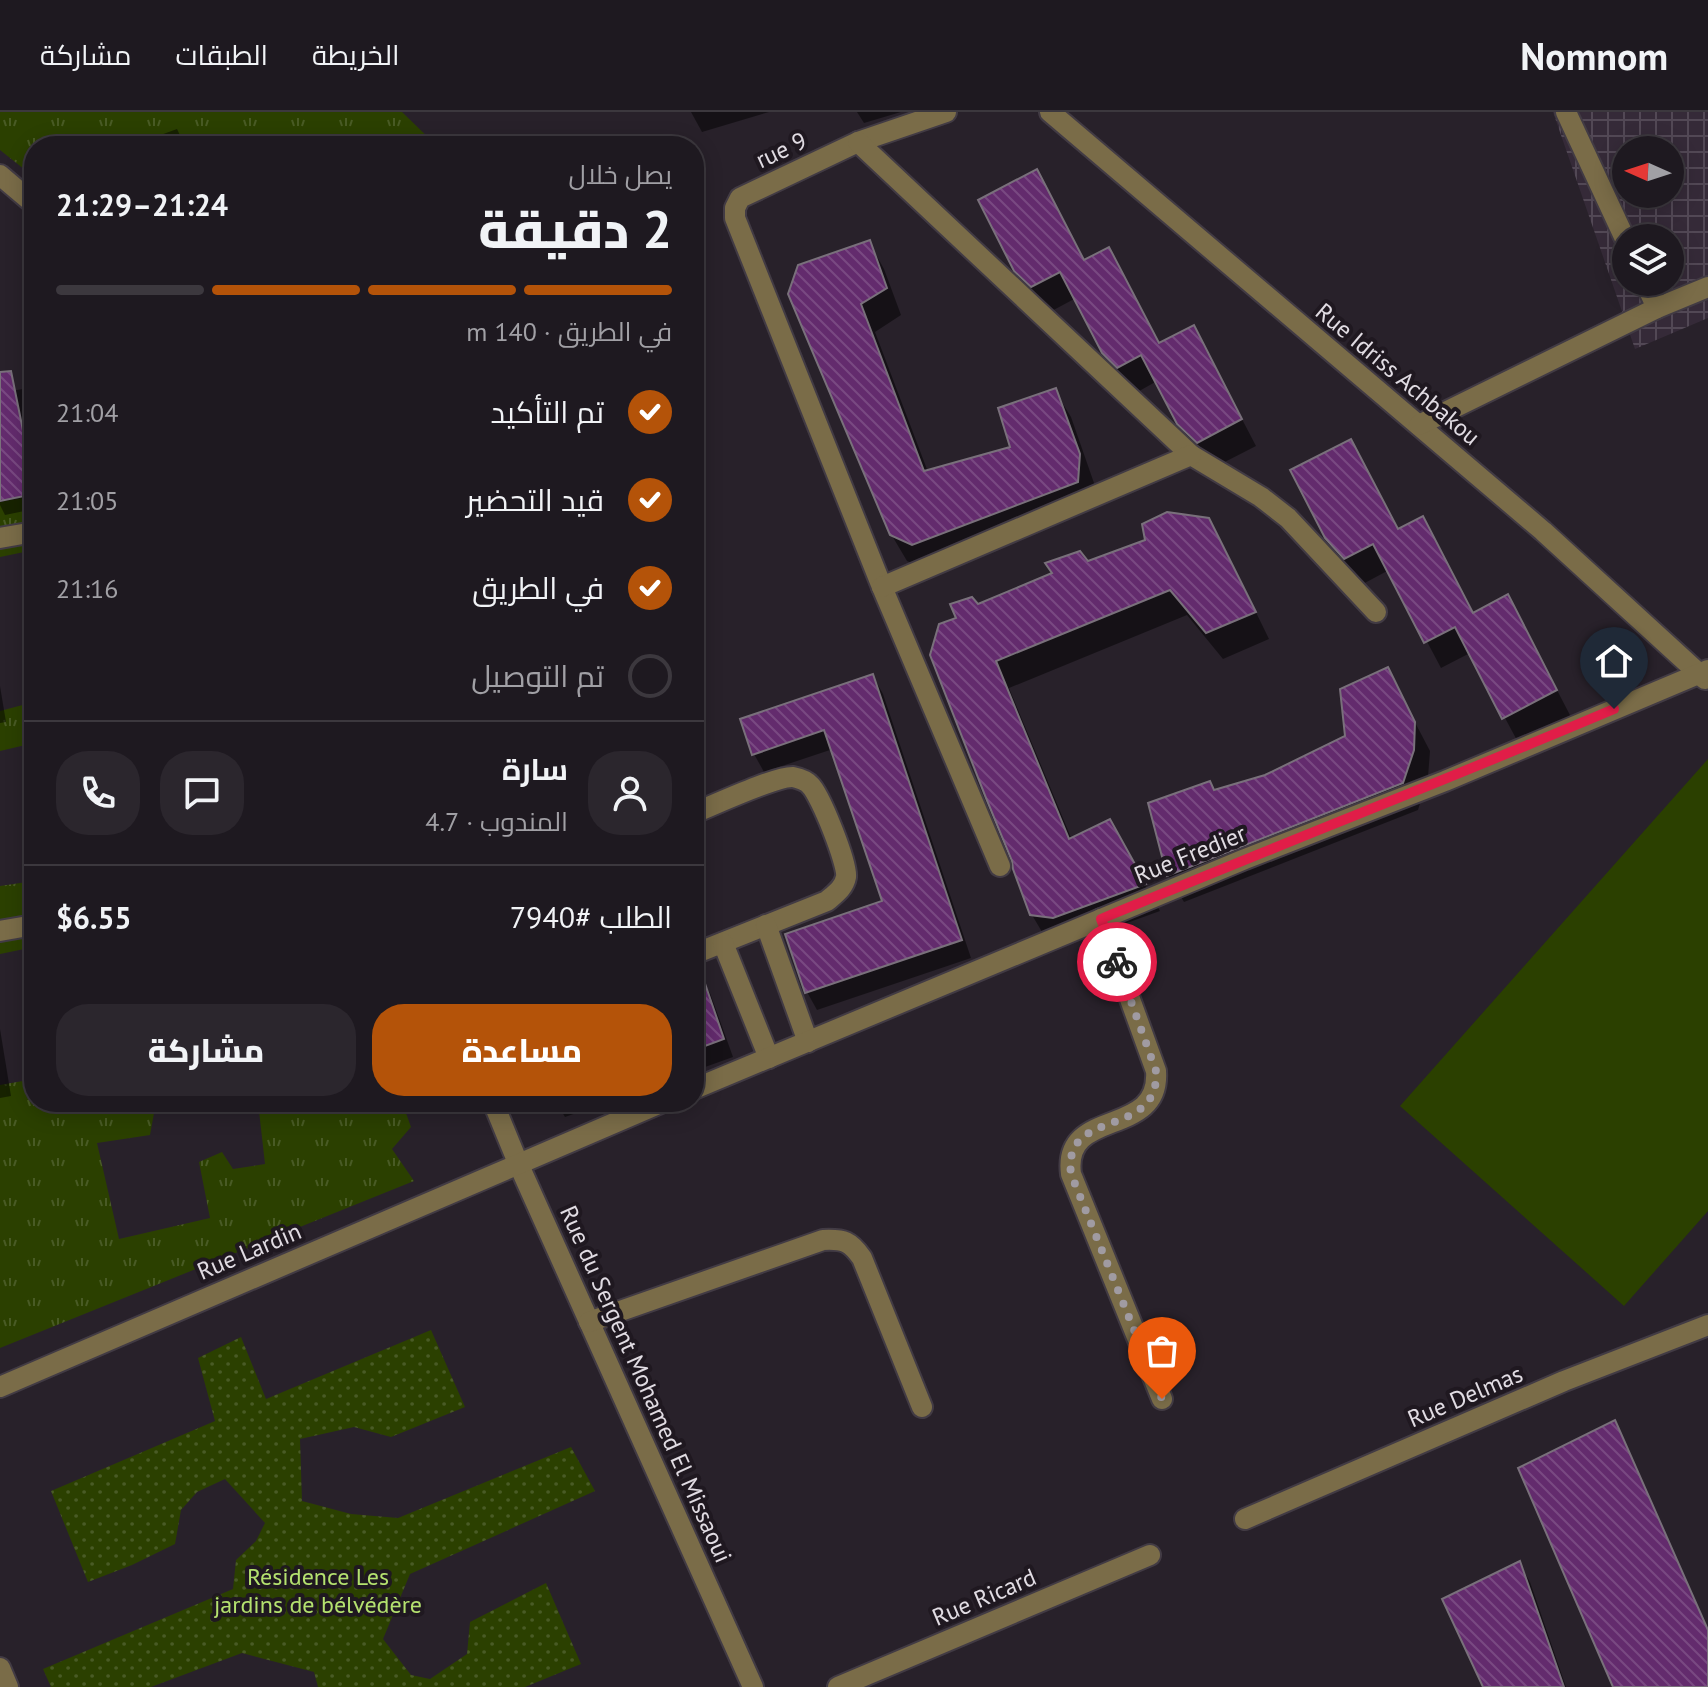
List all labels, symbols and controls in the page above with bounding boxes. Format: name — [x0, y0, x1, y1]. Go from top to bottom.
text: Nomnom — [1520, 31, 1668, 80]
text: مشاركة — [40, 36, 131, 73]
text: الطبقات — [175, 36, 268, 73]
text: الخريطة — [312, 36, 399, 73]
street label: rue 9 — [751, 125, 811, 175]
north arrow — [1612, 136, 1684, 208]
map controls — [1612, 136, 1684, 296]
text: يصل خلال — [569, 158, 672, 191]
text: 21:24–21:29 — [56, 185, 228, 224]
text: 2 دقيقة — [478, 195, 672, 262]
button: layers — [1612, 224, 1684, 296]
street label: Rue Idriss Achbakou — [1309, 296, 1487, 452]
text: في الطريق · 140 m — [466, 315, 672, 348]
icon: check — [628, 390, 672, 434]
text: تم التأكيد — [491, 392, 604, 431]
text: 21:04 — [56, 396, 118, 429]
icon: check — [628, 478, 672, 522]
text: قيد التحضير — [466, 480, 604, 519]
text: 21:05 — [56, 484, 118, 517]
icon: check — [628, 566, 672, 610]
text: في الطريق — [472, 568, 604, 607]
text: 21:16 — [56, 572, 118, 605]
pin — [1580, 627, 1648, 709]
icon: home — [1592, 639, 1636, 683]
text: تم التوصيل — [471, 656, 604, 695]
text: سارة — [502, 749, 568, 788]
button: phone — [56, 751, 140, 835]
button: chat — [160, 751, 244, 835]
button: person — [588, 751, 672, 835]
text: المندوب · 4.7 — [425, 805, 568, 838]
street label: Rue Fredier — [1129, 818, 1251, 890]
text: الطلب #7940 — [510, 897, 672, 936]
text: $6.55 — [56, 898, 131, 937]
courier — [1077, 922, 1157, 1002]
icon: bike — [1095, 940, 1139, 984]
button: مشاركة — [56, 1004, 356, 1096]
button: مساعدة — [372, 1004, 672, 1096]
street label: Rue du Sergent Mohamed El Missaoui — [553, 1201, 739, 1567]
street label: Rue Lardin — [192, 1215, 306, 1287]
pin — [1128, 1317, 1196, 1399]
icon: bag — [1140, 1329, 1184, 1373]
street label: Rue Delmas — [1403, 1358, 1527, 1434]
park label: Résidence Les jardins de bélvédère — [214, 1561, 422, 1620]
street label: Rue Ricard — [927, 1561, 1041, 1633]

